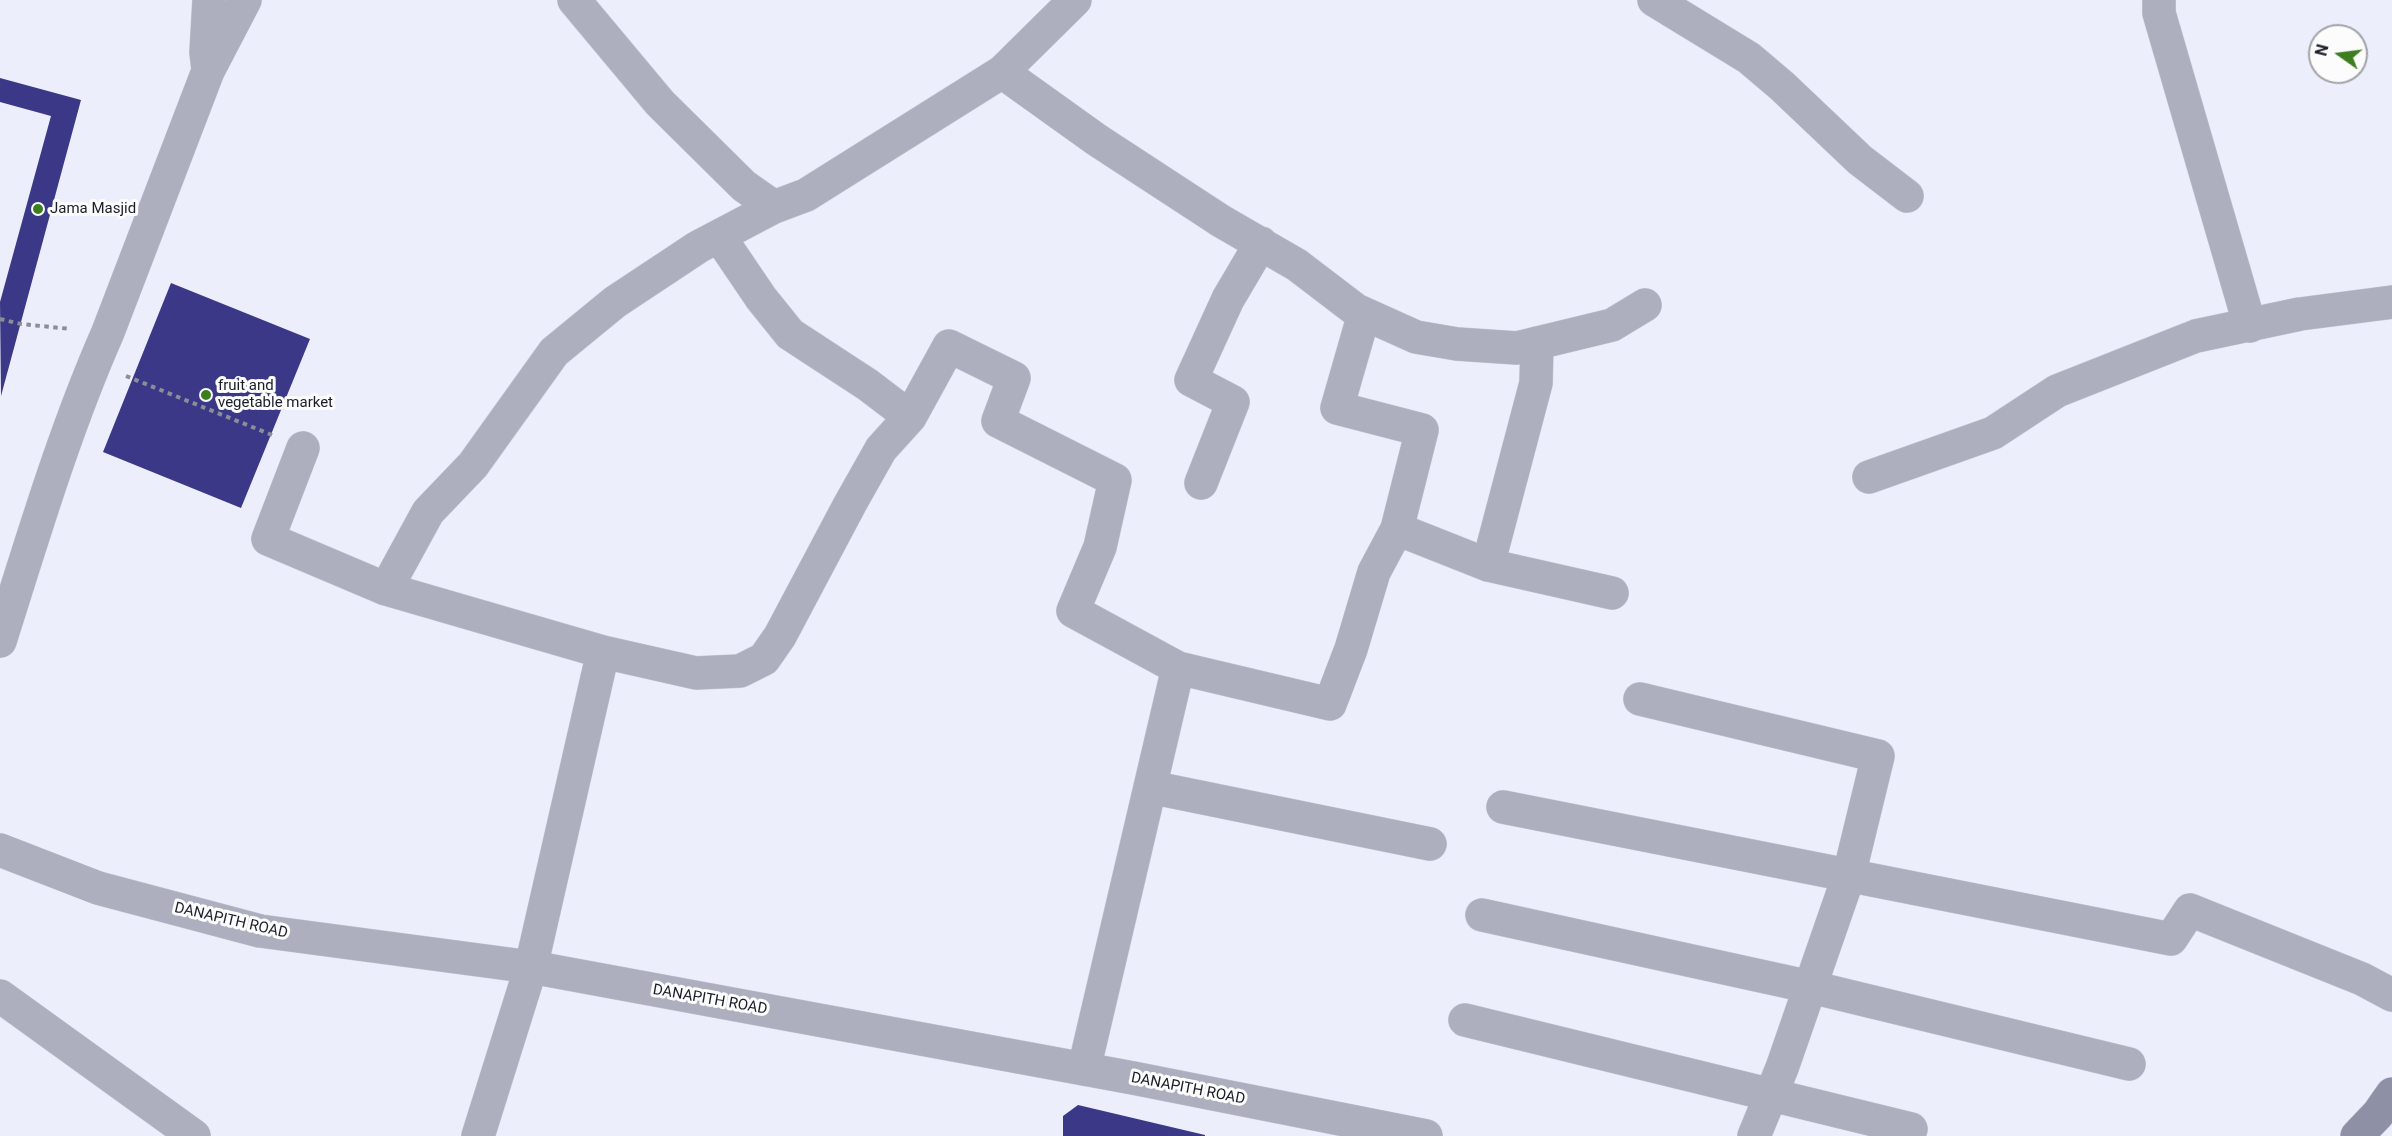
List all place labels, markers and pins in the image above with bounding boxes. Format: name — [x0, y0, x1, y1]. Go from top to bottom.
place label: Jama Masjid — [50, 200, 136, 218]
marker: Jama Masjid — [31, 202, 45, 216]
place label: fruit and vegetable market — [218, 377, 333, 412]
marker: fruit and vegetable market — [199, 388, 213, 402]

